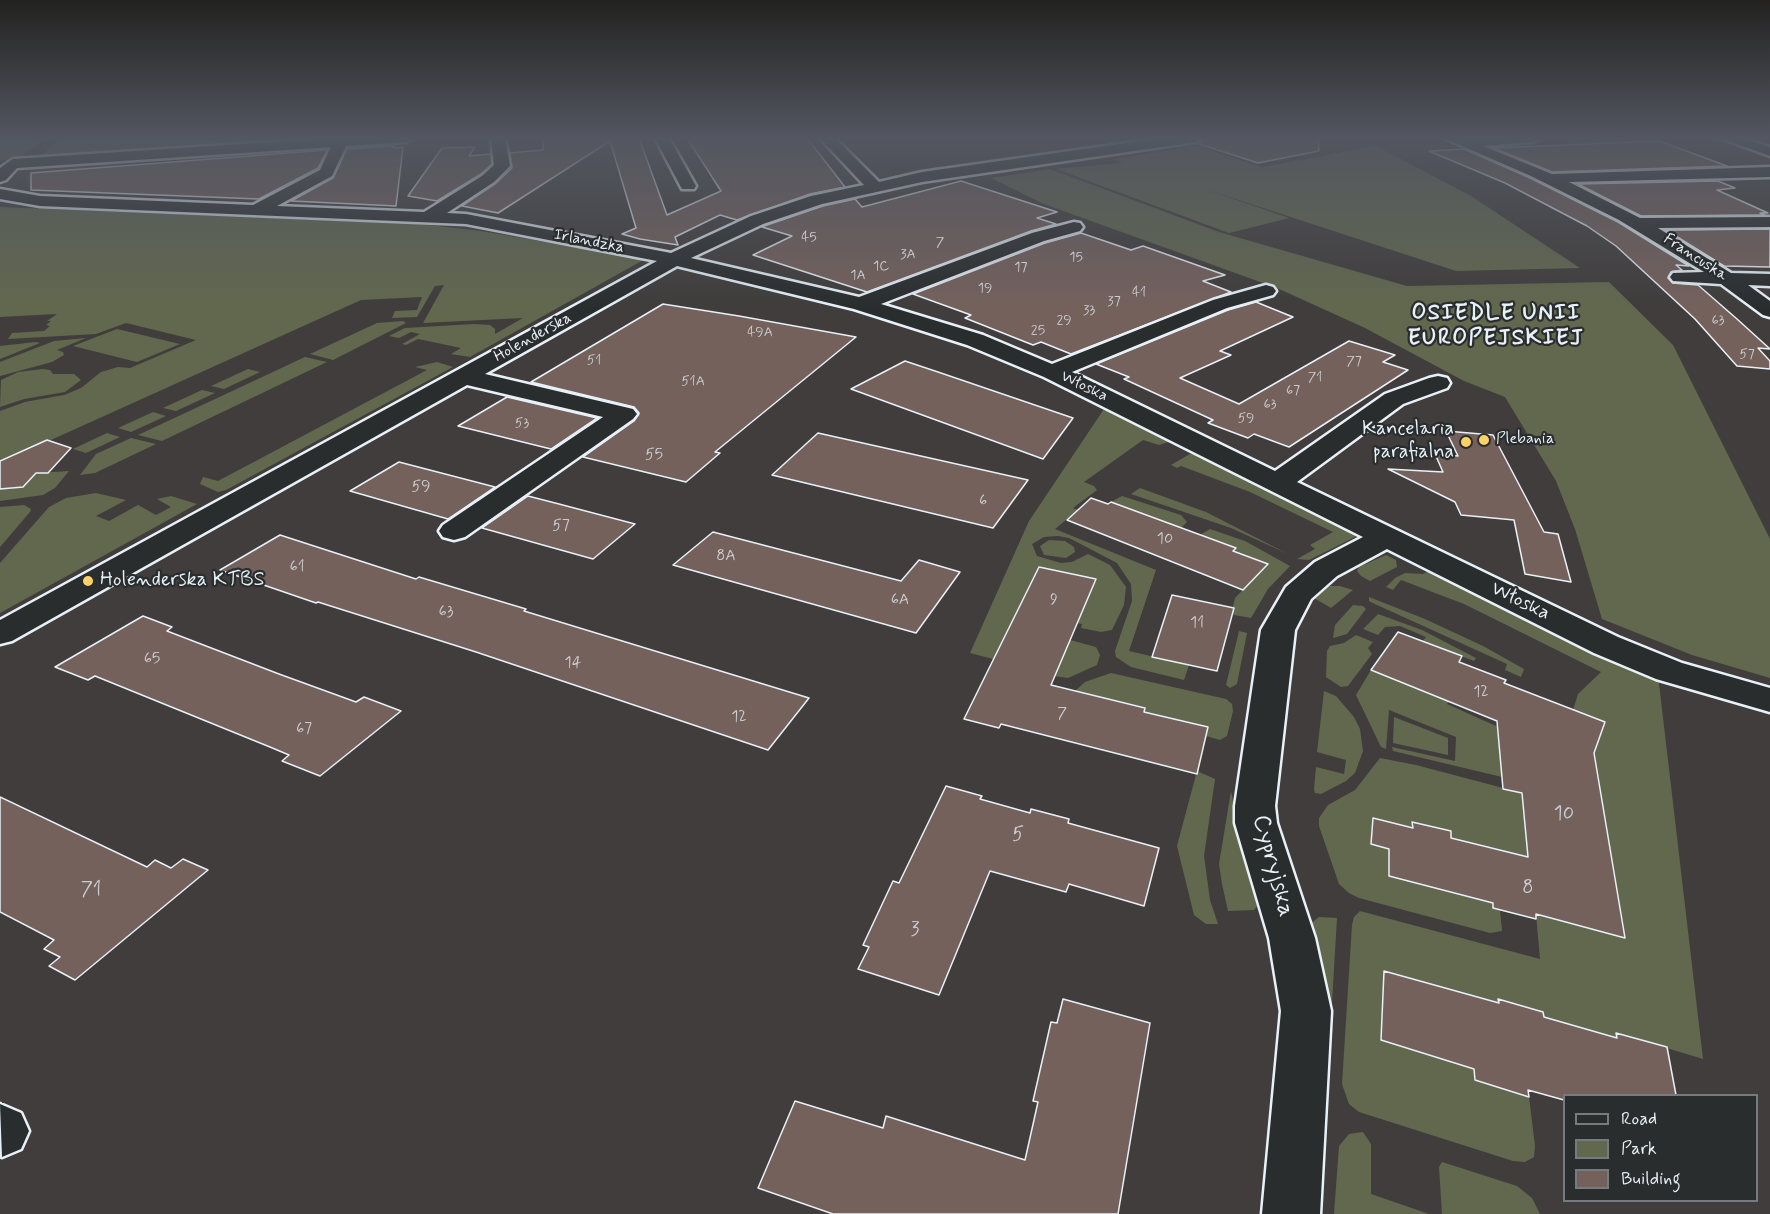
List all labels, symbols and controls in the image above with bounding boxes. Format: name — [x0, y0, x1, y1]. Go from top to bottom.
street label: Irlandzka — [552, 226, 626, 258]
house number: 45 — [801, 230, 817, 246]
street label: Francuska — [1659, 230, 1731, 286]
house number: 7 — [936, 235, 944, 251]
house number: 3A — [900, 247, 916, 263]
house number: 15 — [1069, 250, 1083, 266]
house number: 1C — [873, 259, 889, 275]
house number: 17 — [1014, 260, 1028, 276]
house number: 1A — [850, 268, 866, 284]
house number: 19 — [978, 281, 992, 297]
house number: 41 — [1132, 285, 1146, 301]
house number: 37 — [1107, 294, 1121, 310]
district label: OSIEDLE UNII EUROPEJSKIEJ — [1409, 301, 1583, 352]
house number: 33 — [1083, 303, 1095, 319]
street label: Holenderska — [491, 309, 575, 367]
house number: 29 — [1056, 313, 1072, 329]
house number: 63 — [1711, 313, 1725, 329]
house number: 25 — [1031, 323, 1045, 339]
house number: 49A — [747, 325, 773, 341]
house number: 57 — [1739, 347, 1755, 363]
house number: 51 — [587, 353, 601, 369]
house number: 77 — [1346, 354, 1362, 370]
street label: Włoska — [1057, 367, 1111, 407]
house number: 71 — [1308, 370, 1322, 386]
house number: 51A — [681, 374, 705, 390]
house number: 67 — [1286, 383, 1300, 399]
house number: 63 — [1263, 397, 1277, 413]
house number: 59 — [1238, 411, 1254, 427]
house number: 53 — [515, 416, 529, 432]
place label: Kancelaria parafialna — [1362, 418, 1454, 465]
place label: Plebania — [1496, 430, 1554, 450]
marker: Plebania — [1477, 433, 1491, 447]
marker: Kancelaria parafialna — [1459, 435, 1473, 449]
house number: 55 — [645, 446, 663, 466]
house number: 59 — [411, 478, 431, 498]
house number: 6 — [979, 492, 987, 512]
house number: 57 — [552, 517, 570, 537]
house number: 10 — [1157, 530, 1173, 550]
house number: 8A — [716, 547, 736, 567]
house number: 61 — [289, 558, 305, 578]
place label: Holenderska KTBS — [100, 569, 264, 593]
marker: Holenderska KTBS — [81, 574, 95, 588]
street label: Włoska — [1487, 578, 1553, 626]
house number: 6A — [891, 591, 909, 611]
house number: 9 — [1050, 591, 1058, 611]
house number: 63 — [439, 603, 453, 623]
house number: 11 — [1190, 614, 1204, 634]
house number: 65 — [144, 650, 160, 670]
house number: 14 — [565, 654, 581, 674]
house number: 12 — [1473, 683, 1489, 703]
house number: 7 — [1057, 705, 1067, 725]
house number: 12 — [731, 708, 747, 728]
house number: 67 — [296, 720, 312, 740]
house number: 10 — [1554, 803, 1574, 827]
street label: Cypryjska — [1245, 812, 1299, 920]
house number: 5 — [1012, 824, 1024, 848]
house number: 8 — [1522, 877, 1534, 901]
house number: 71 — [81, 879, 101, 903]
house number: 3 — [910, 919, 920, 943]
legend — [1563, 1094, 1758, 1202]
text: Road — [1621, 1107, 1657, 1131]
text: Park — [1621, 1137, 1657, 1161]
text: Building — [1621, 1167, 1681, 1191]

